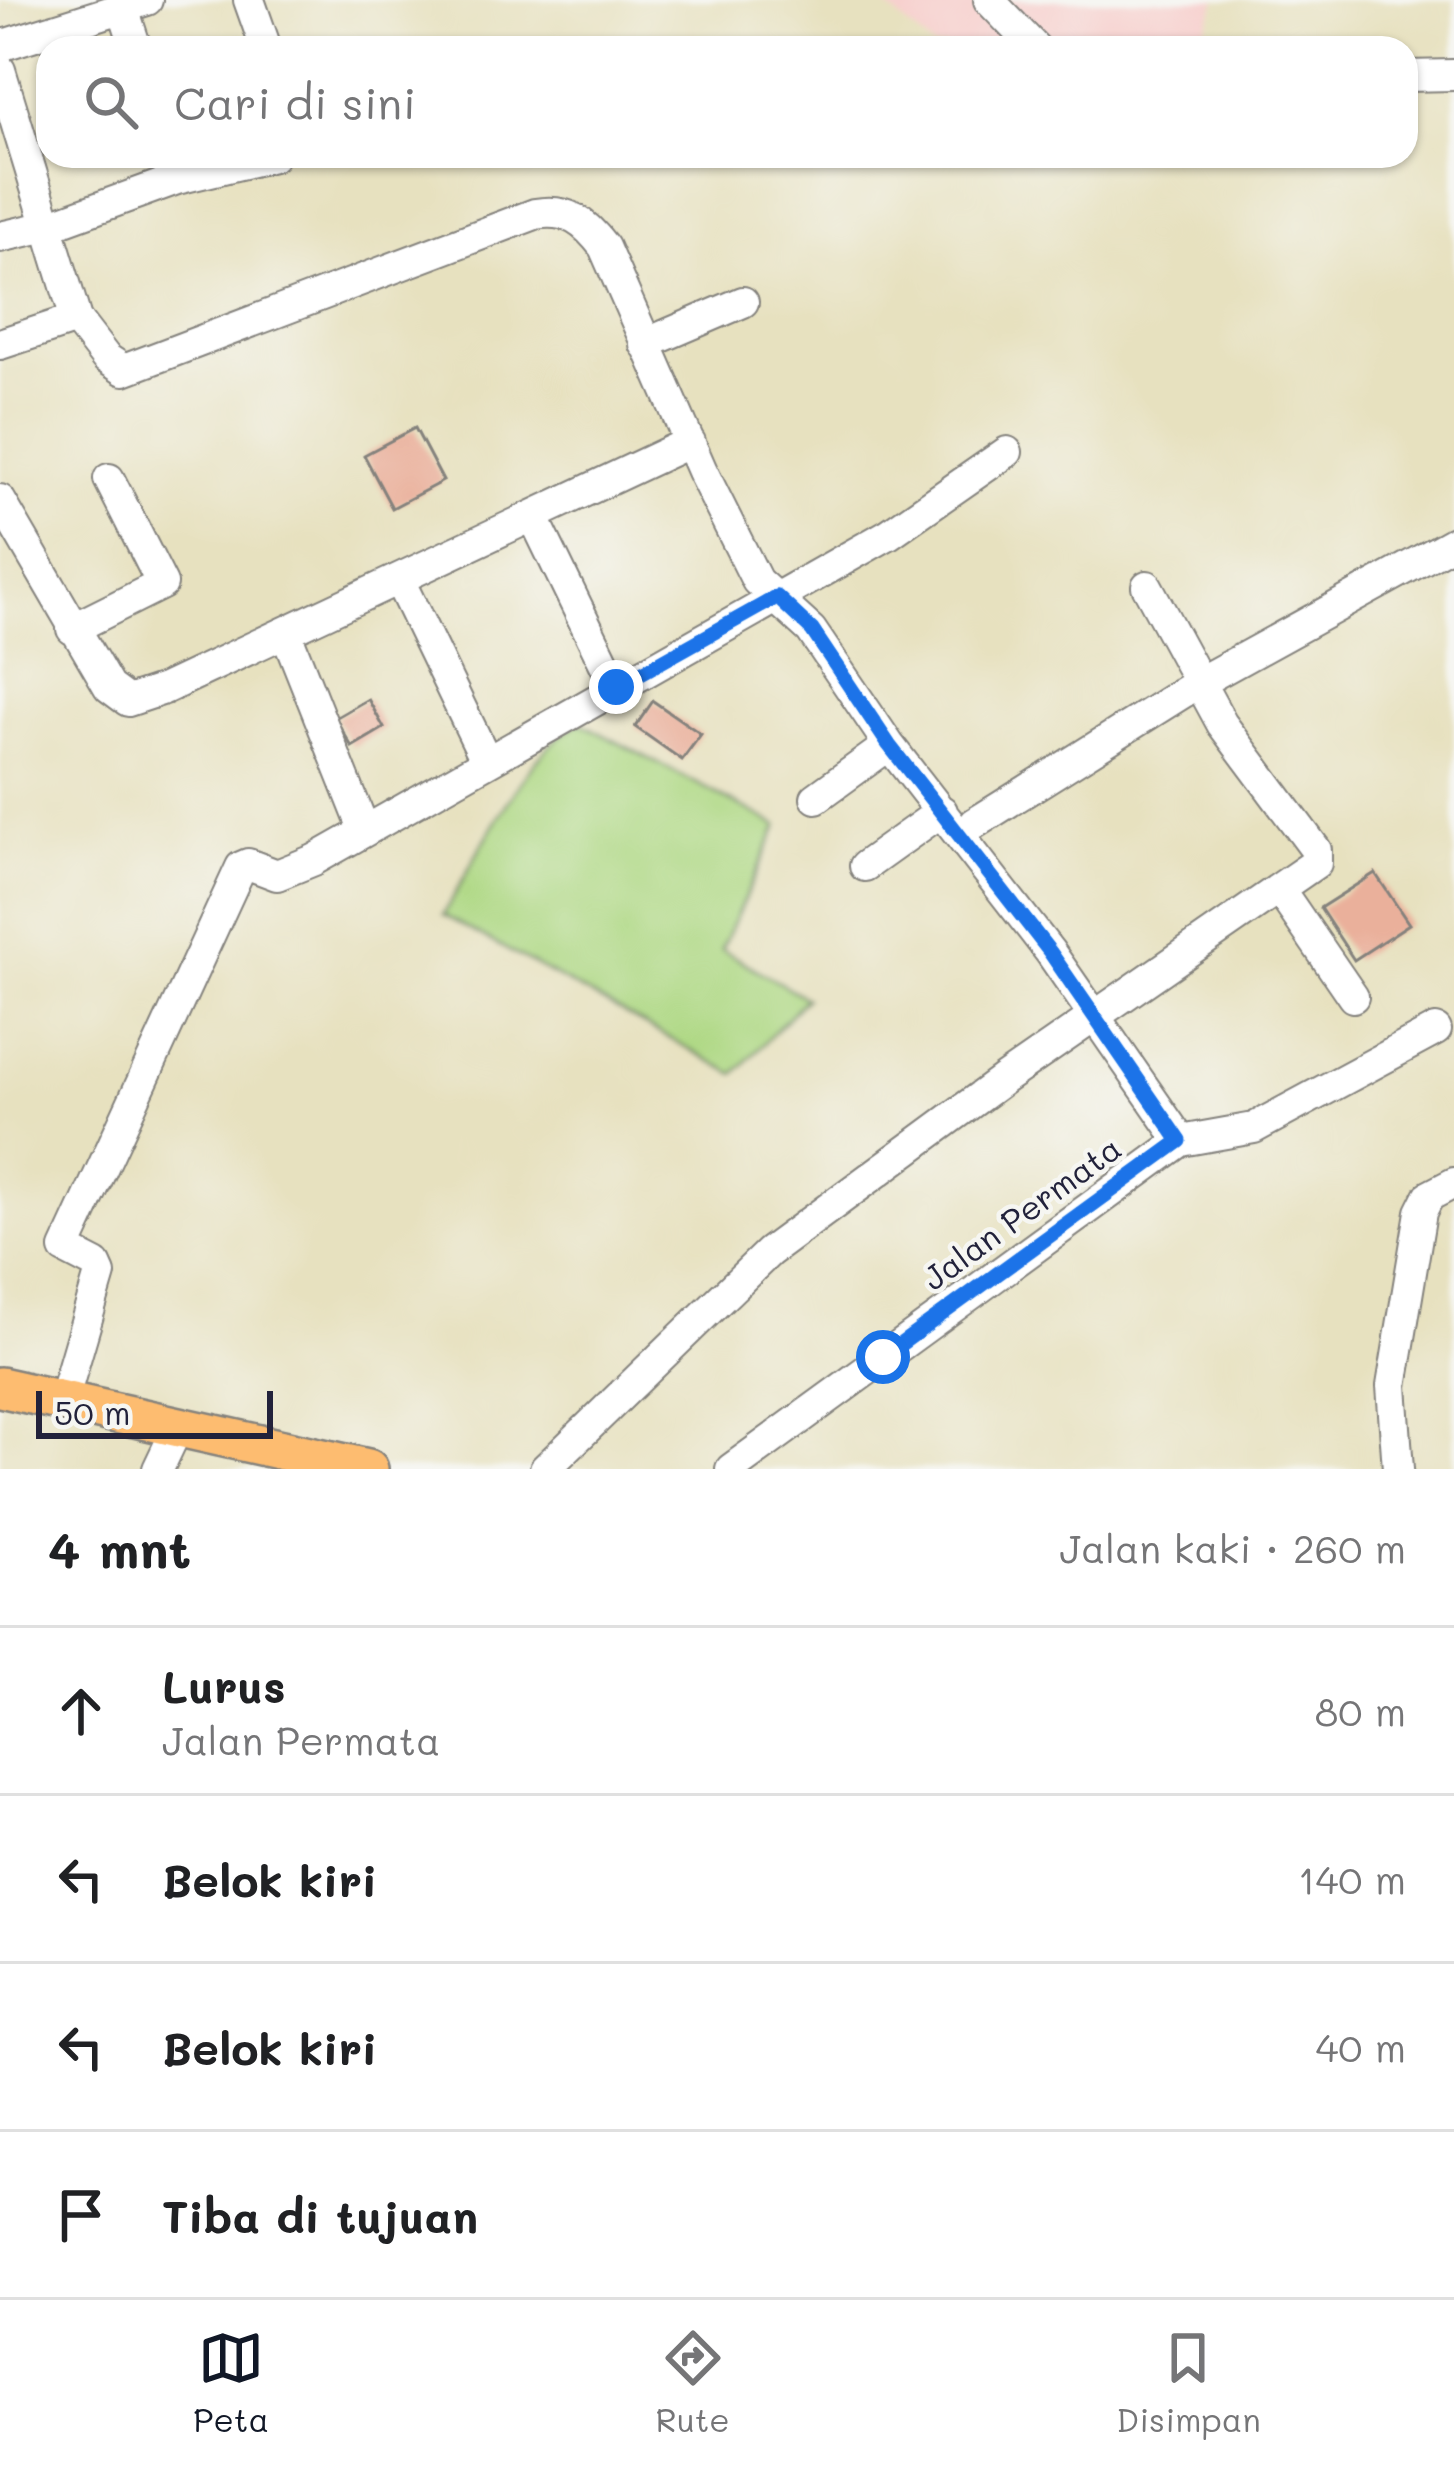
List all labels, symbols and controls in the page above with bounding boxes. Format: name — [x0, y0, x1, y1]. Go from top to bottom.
search box — [36, 36, 1418, 168]
icon: search — [78, 69, 144, 135]
text: Cari di sini — [174, 73, 416, 131]
route end — [589, 660, 643, 714]
street label: Jalan Permata — [913, 1125, 1129, 1299]
route start — [856, 1330, 910, 1384]
scale bar — [36, 1385, 273, 1438]
text: 50 m — [54, 1390, 130, 1433]
text: 4 mnt — [48, 1514, 191, 1581]
text: Jalan kaki · 260 m — [1060, 1522, 1406, 1573]
text: Lurus — [162, 1656, 286, 1714]
icon: ahead — [48, 1678, 114, 1744]
text: 80 m — [1315, 1685, 1406, 1736]
text: Jalan Permata — [162, 1714, 440, 1765]
icon: left — [48, 1846, 114, 1912]
text: Belok kiri — [162, 1850, 377, 1908]
text: 140 m — [1298, 1853, 1406, 1904]
icon: left — [48, 2014, 114, 2080]
text: Belok kiri — [162, 2018, 377, 2076]
text: 40 m — [1315, 2021, 1406, 2072]
icon: arrive — [48, 2182, 114, 2248]
text: Tiba di tujuan — [162, 2186, 478, 2244]
tab: Peta — [193, 2325, 269, 2440]
tab: Rute — [656, 2325, 730, 2440]
tab: Disimpan — [1116, 2325, 1261, 2440]

